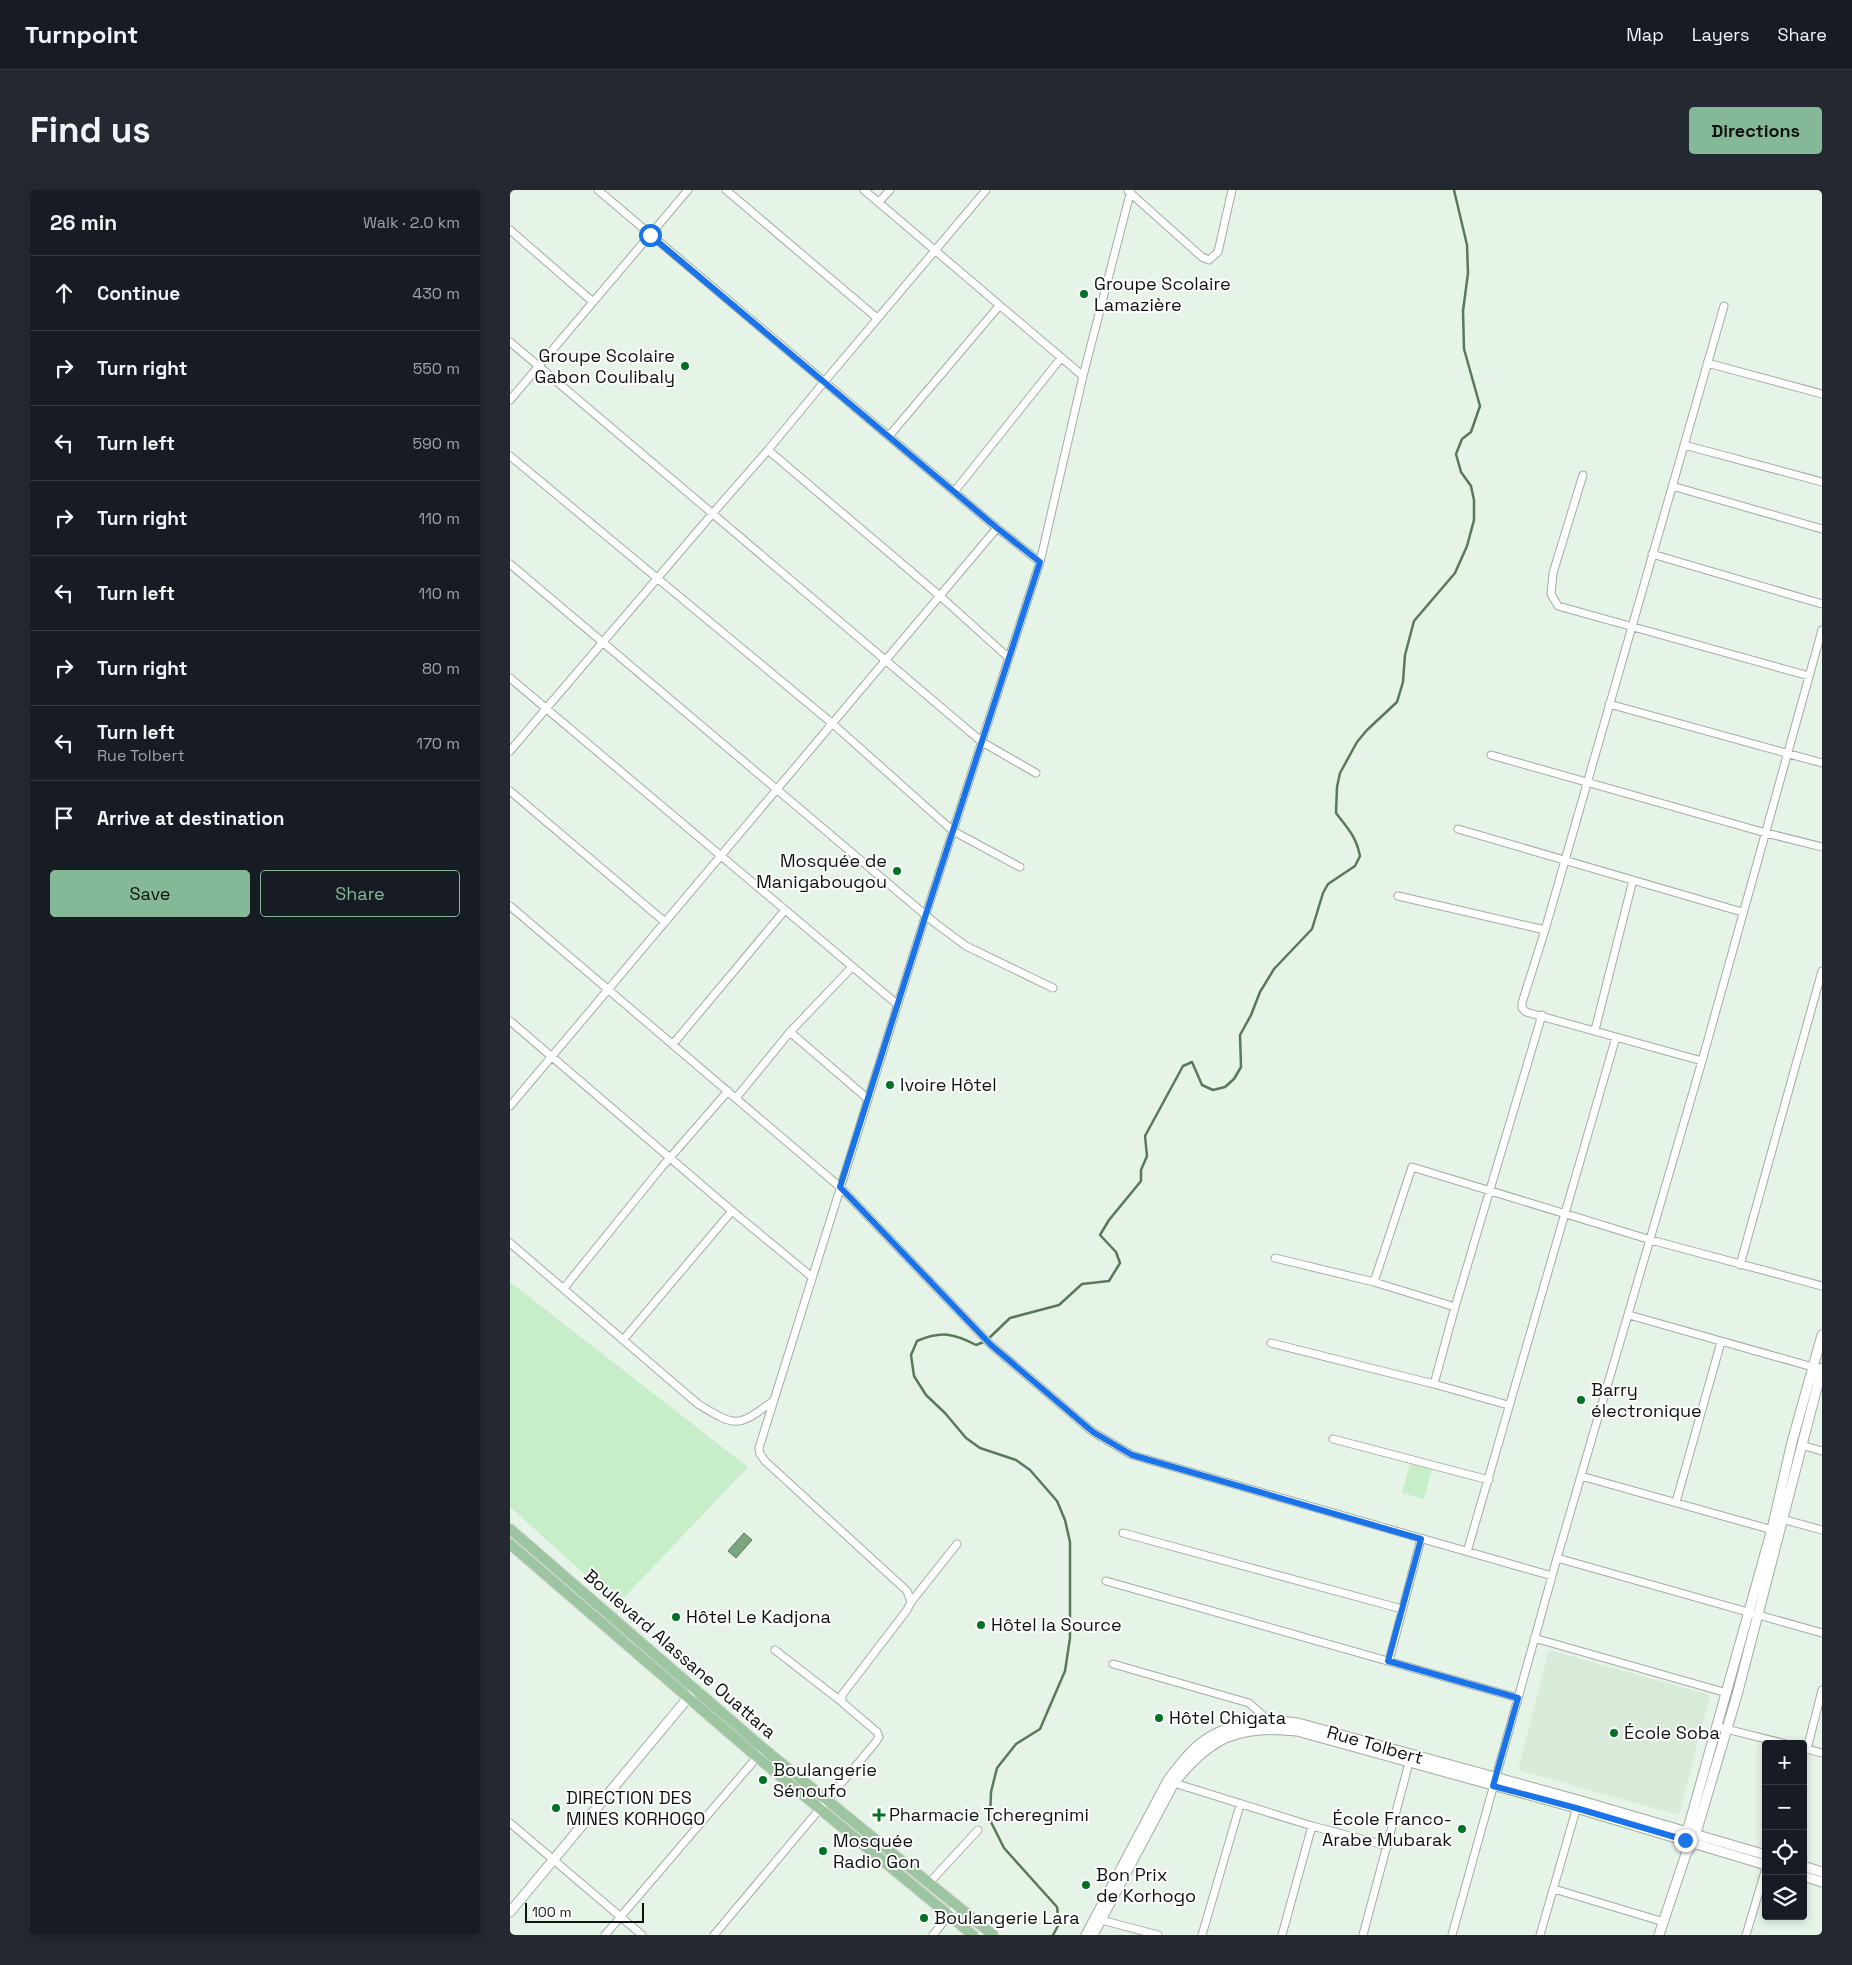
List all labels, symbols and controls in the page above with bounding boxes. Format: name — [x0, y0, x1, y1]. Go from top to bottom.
text: Turnpoint — [25, 19, 138, 50]
text: Map — [1626, 23, 1664, 46]
text: Layers — [1692, 23, 1749, 46]
text: Share — [1777, 23, 1827, 46]
button: Directions — [1689, 107, 1822, 154]
text: Find us — [30, 108, 151, 152]
text: 26 min — [50, 209, 117, 236]
text: Walk · 2.0 km — [363, 212, 460, 233]
route start — [639, 224, 662, 247]
place label: Groupe Scolaire Lamazière — [1094, 272, 1231, 316]
icon: ahead — [50, 279, 78, 307]
text: Continue — [97, 281, 180, 306]
text: 430 m — [412, 283, 460, 304]
marker: Groupe Scolaire Lamazière — [1078, 288, 1090, 300]
place label: Groupe Scolaire Gabon Coulibaly — [535, 344, 675, 388]
icon: right — [50, 354, 78, 382]
text: Turn right — [97, 356, 187, 381]
text: 550 m — [413, 358, 460, 379]
marker: Groupe Scolaire Gabon Coulibaly — [679, 360, 691, 372]
icon: left — [50, 429, 78, 457]
text: Turn left — [97, 431, 175, 456]
text: 590 m — [412, 433, 460, 454]
icon: right — [50, 504, 78, 532]
text: Turn right — [97, 506, 187, 531]
text: 110 m — [418, 508, 460, 529]
icon: left — [50, 579, 78, 607]
text: Turn left — [97, 581, 175, 606]
text: 110 m — [418, 583, 460, 604]
icon: right — [50, 654, 78, 682]
text: Turn right — [97, 656, 187, 681]
text: 80 m — [422, 658, 460, 679]
text: Turn left — [97, 720, 175, 745]
icon: left — [50, 729, 78, 757]
text: 170 m — [416, 733, 460, 754]
text: Rue Tolbert — [97, 745, 185, 766]
icon: arrive — [50, 804, 78, 832]
text: Arrive at destination — [97, 806, 285, 831]
place label: Mosquée de Manigabougou — [756, 849, 887, 893]
marker: Mosquée de Manigabougou — [891, 865, 903, 877]
button: Save — [50, 870, 250, 917]
button: Share — [260, 870, 460, 917]
place label: Ivoire Hôtel — [900, 1073, 997, 1096]
marker: Ivoire Hôtel — [884, 1079, 896, 1091]
place label: Barry électronique — [1591, 1378, 1702, 1422]
marker: Barry électronique — [1575, 1394, 1587, 1406]
street label: Boulevard Alassane Ouattara — [579, 1564, 781, 1743]
place label: Hôtel Le Kadjona — [686, 1605, 831, 1628]
marker: Hôtel Le Kadjona — [670, 1611, 682, 1623]
place label: Hôtel la Source — [991, 1613, 1122, 1636]
marker: Hôtel la Source — [975, 1619, 987, 1631]
place label: Hôtel Chigata — [1169, 1706, 1286, 1729]
marker: Hôtel Chigata — [1153, 1712, 1165, 1724]
street label: Rue Tolbert — [1324, 1720, 1426, 1769]
place label: École Soba — [1624, 1721, 1720, 1744]
marker: École Soba — [1608, 1727, 1620, 1739]
map controls — [1762, 1740, 1807, 1920]
button: + — [1762, 1740, 1807, 1785]
place label: Boulangerie Sénoufo — [773, 1758, 877, 1802]
marker: Boulangerie Sénoufo — [757, 1774, 769, 1786]
button: − — [1762, 1785, 1807, 1830]
place label: DIRECTION DES MINES KORHOGO — [566, 1786, 705, 1830]
marker: DIRECTION DES MINES KORHOGO — [550, 1802, 562, 1814]
place label: Pharmacie Tcheregnimi — [889, 1803, 1089, 1826]
place label: École Franco- Arabe Mubarak — [1322, 1807, 1452, 1851]
marker: Pharmacie Tcheregnimi — [873, 1809, 885, 1821]
marker: École Franco- Arabe Mubarak — [1456, 1823, 1468, 1835]
place label: Mosquée Radio Gon — [833, 1829, 920, 1873]
route end — [1674, 1829, 1697, 1852]
button: locate — [1762, 1830, 1807, 1875]
marker: Mosquée Radio Gon — [817, 1845, 829, 1857]
place label: Bon Prix de Korhogo — [1096, 1863, 1196, 1907]
button: layers — [1762, 1875, 1807, 1920]
marker: Bon Prix de Korhogo — [1080, 1879, 1092, 1891]
scale bar — [525, 1900, 644, 1923]
text: 100 m — [532, 1903, 571, 1921]
place label: Boulangerie Lara — [934, 1906, 1080, 1929]
marker: Boulangerie Lara — [918, 1912, 930, 1924]

